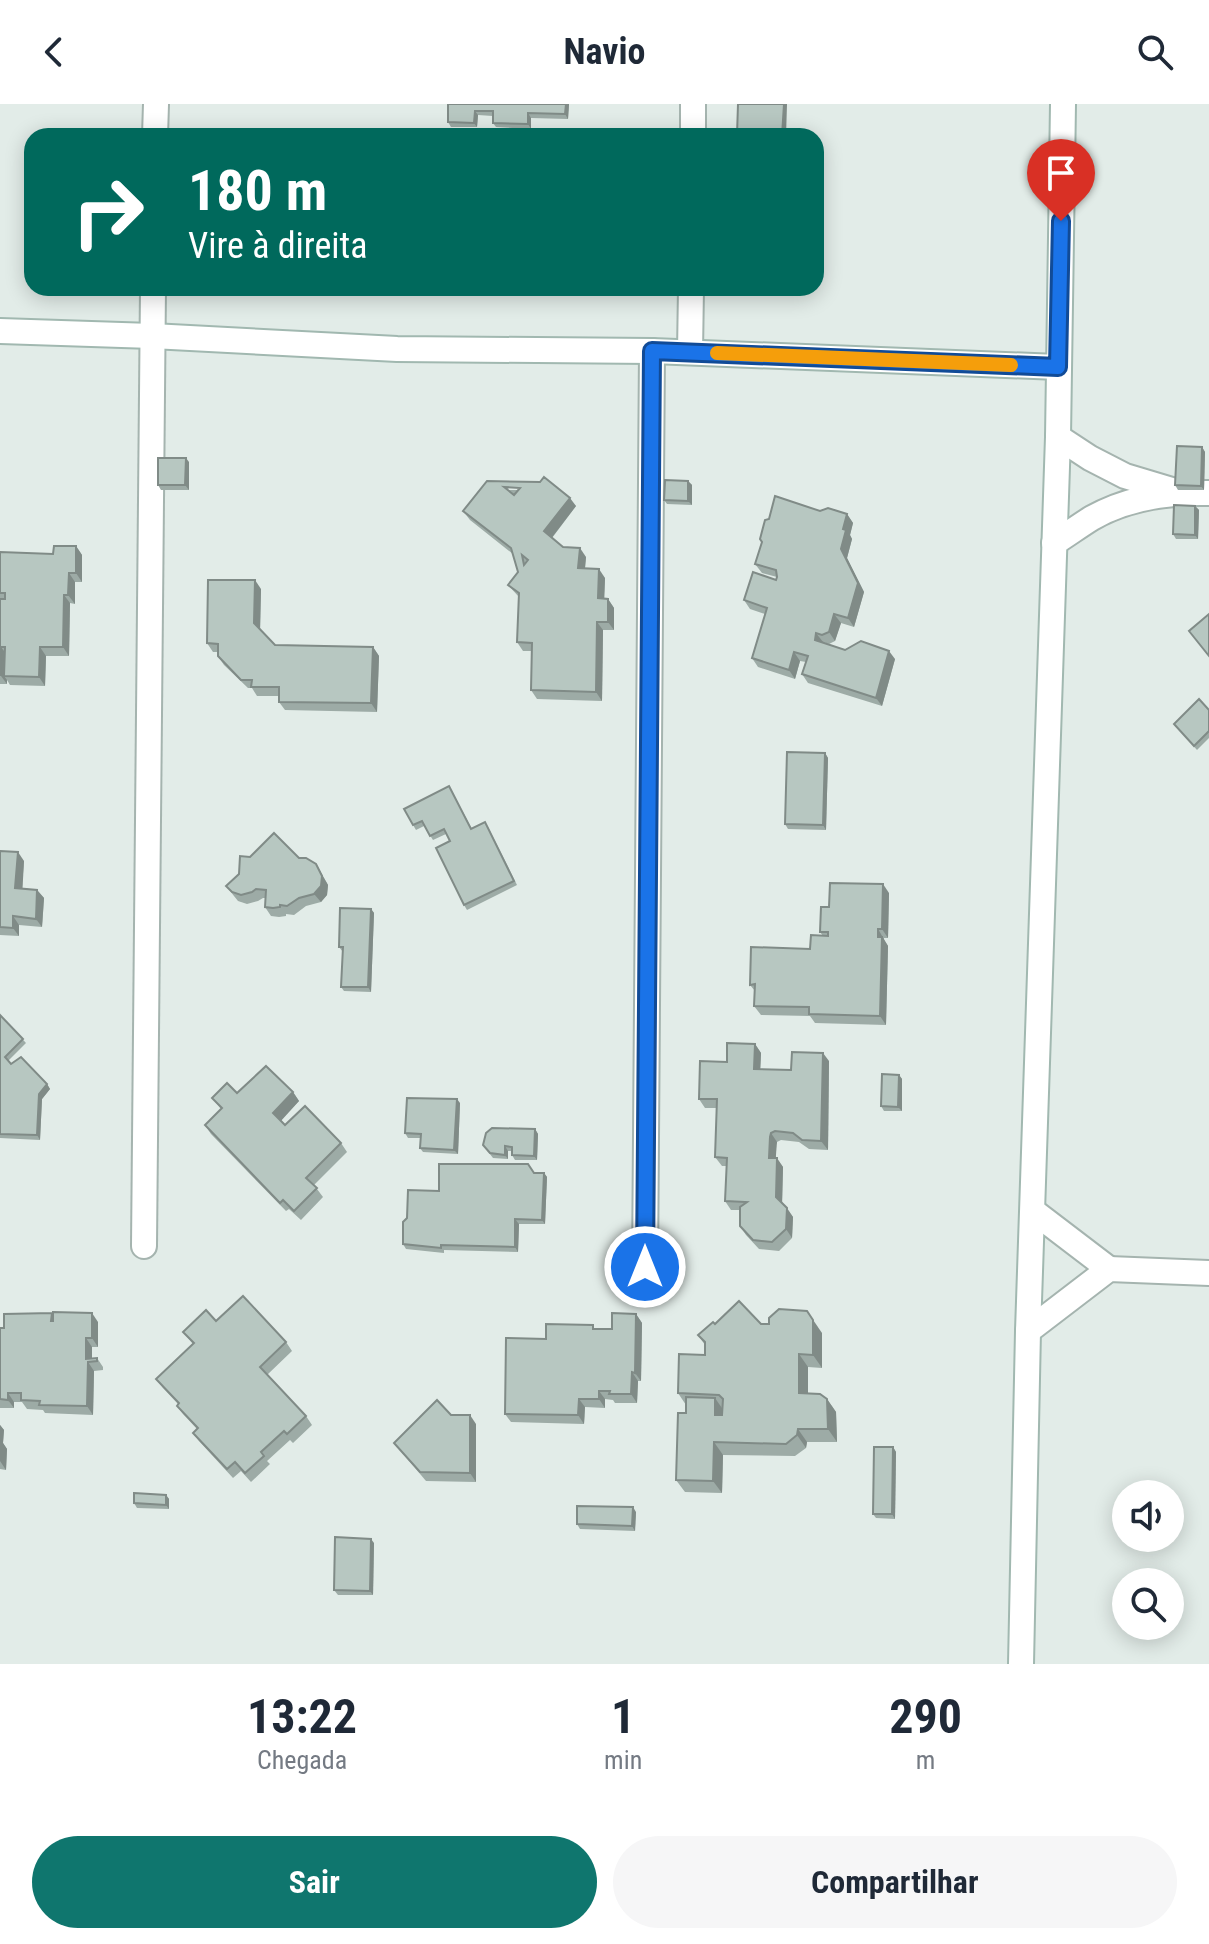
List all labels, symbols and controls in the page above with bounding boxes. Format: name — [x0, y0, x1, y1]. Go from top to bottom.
icon: back — [32, 30, 76, 74]
icon: search — [1133, 30, 1177, 74]
text: Navio — [564, 31, 645, 73]
pin — [1027, 139, 1095, 221]
icon: arrive — [1039, 151, 1083, 195]
text: 180 m — [188, 158, 327, 224]
icon: right — [56, 160, 160, 264]
text: Vire à direita — [188, 225, 368, 267]
position arrow — [603, 1225, 687, 1309]
map controls — [1112, 1480, 1184, 1640]
button: sound — [1112, 1480, 1184, 1552]
button: search — [1112, 1568, 1184, 1640]
text: 13:22 — [247, 1688, 357, 1745]
text: 1 — [611, 1688, 635, 1745]
text: 290 — [889, 1688, 962, 1745]
text: Chegada — [257, 1745, 347, 1775]
text: min — [604, 1745, 642, 1775]
text: m — [916, 1745, 935, 1775]
button: Sair — [32, 1836, 597, 1928]
button: Compartilhar — [613, 1836, 1177, 1928]

